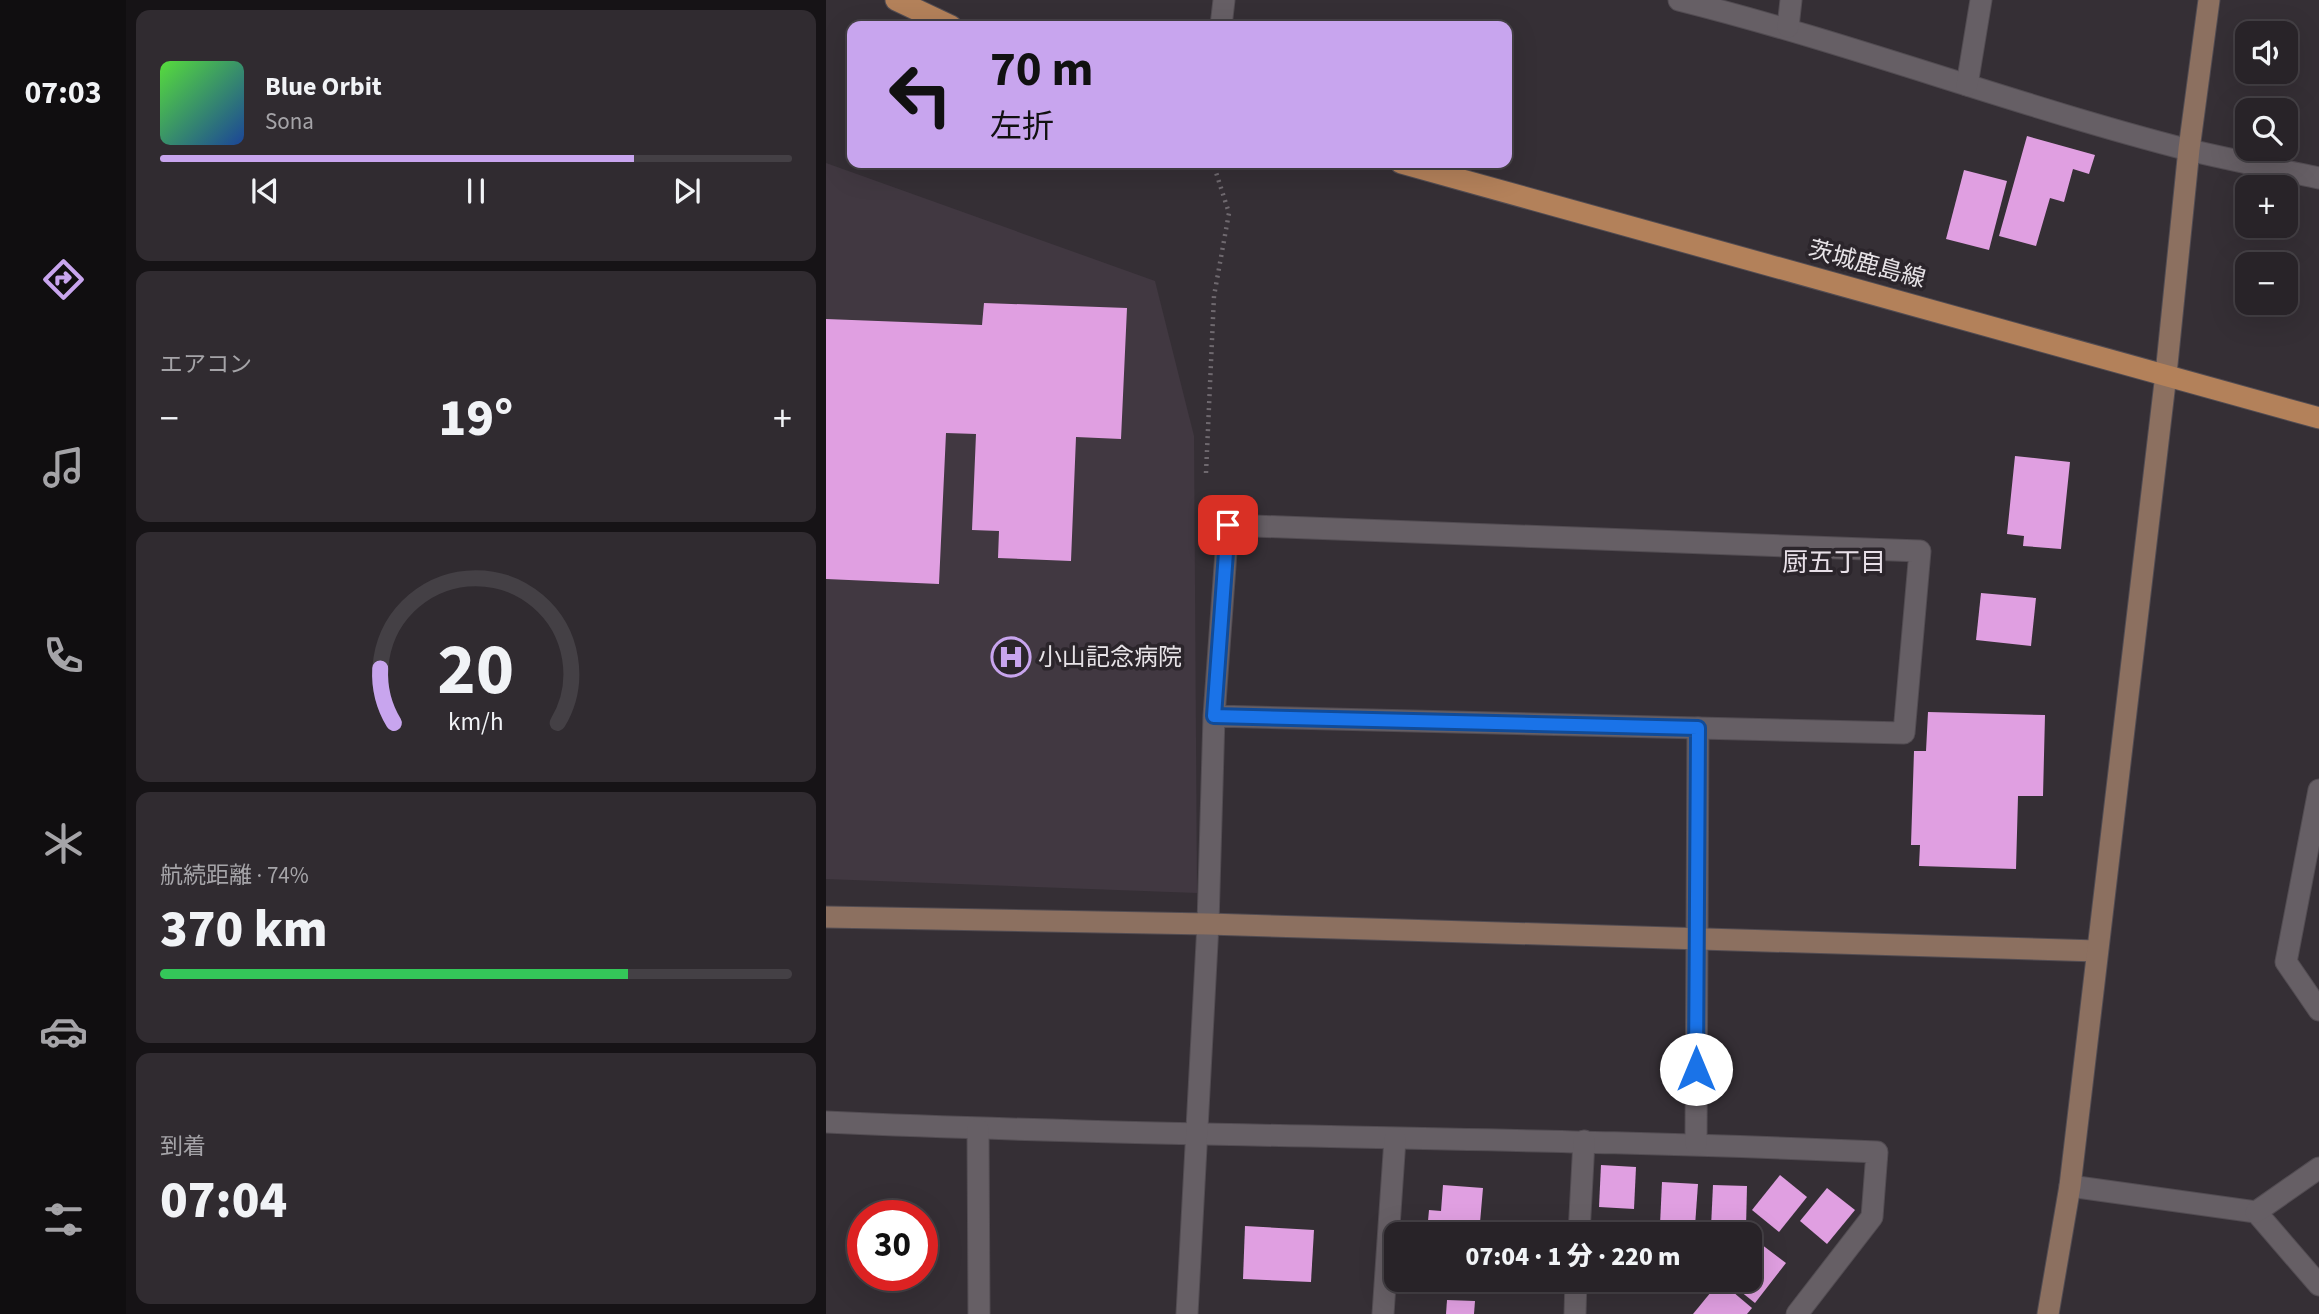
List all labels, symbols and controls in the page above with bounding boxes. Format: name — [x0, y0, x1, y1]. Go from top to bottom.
map controls — [2235, 21, 2298, 315]
button: sound — [2235, 21, 2298, 84]
text: 70 m — [990, 35, 1094, 105]
icon: left — [875, 49, 966, 140]
text: Blue Orbit — [265, 68, 382, 105]
text: 07:03 — [24, 70, 102, 116]
button: search — [2235, 98, 2298, 161]
text: 左折 — [990, 104, 1054, 150]
text: Sona — [265, 105, 314, 138]
icon: previous — [246, 172, 284, 210]
icon: pause — [457, 172, 495, 210]
icon: next — [668, 172, 706, 210]
button: + — [2235, 175, 2298, 238]
street label: 茨城鹿島線 — [1804, 232, 1929, 297]
button: − — [2235, 252, 2298, 315]
icon: directions — [39, 255, 88, 304]
text: エアコン — [160, 348, 252, 381]
text: 19° — [439, 382, 513, 456]
text: − — [160, 392, 179, 446]
text: + — [773, 392, 792, 446]
icon: music — [39, 443, 88, 492]
pin — [1198, 495, 1258, 555]
icon: arrive — [1209, 506, 1247, 544]
district label: 厨五丁目 — [1782, 544, 1886, 581]
text: 20 — [438, 618, 514, 722]
icon: phone — [39, 631, 88, 680]
hospital icon: 小山記念病院 — [990, 636, 1032, 678]
place label: 小山記念病院 — [1038, 640, 1182, 675]
text: km/h — [448, 704, 504, 740]
icon: climate — [39, 819, 88, 868]
text: 航続距離 · 74% — [160, 859, 309, 892]
text: 370 km — [160, 893, 328, 967]
icon: car — [39, 1007, 88, 1056]
position arrow — [1659, 1032, 1733, 1106]
text: 到着 — [160, 1130, 206, 1163]
text: 07:04 — [160, 1164, 287, 1238]
icon: filters — [39, 1195, 88, 1244]
speed limit sign: 30 — [847, 1200, 938, 1291]
text: 07:04 · 1 分 · 220 m — [1466, 1238, 1680, 1275]

